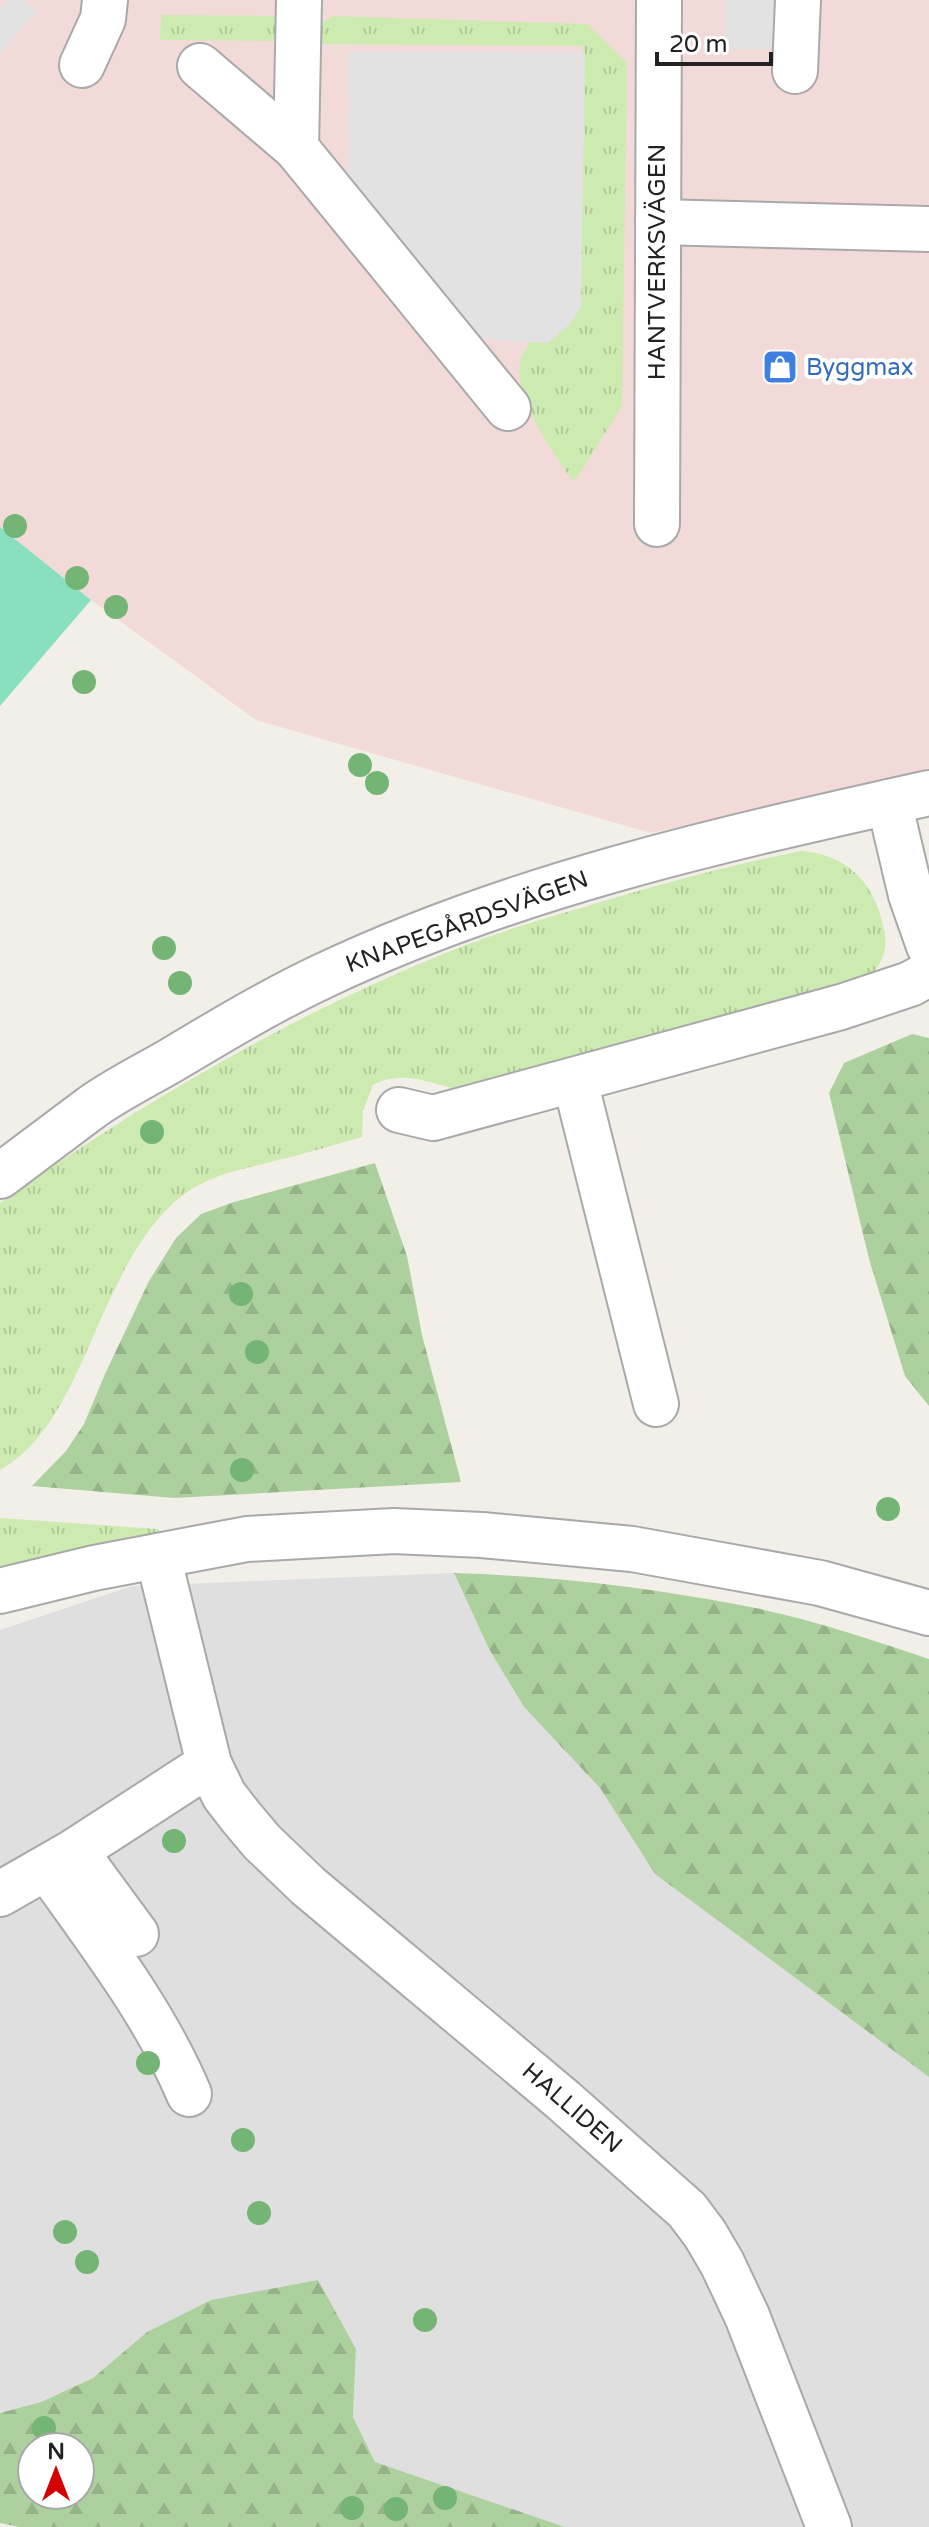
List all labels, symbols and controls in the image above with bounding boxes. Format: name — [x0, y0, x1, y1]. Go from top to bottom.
scale bar — [657, 16, 771, 66]
text: 20 m — [669, 30, 727, 59]
street label: HANTVERKSVÄGEN — [643, 144, 672, 380]
shop icon: Byggmax — [761, 348, 799, 386]
place label: Byggmax — [806, 353, 914, 382]
street label: KNAPEGÅRDSVÄGEN — [341, 864, 592, 979]
street label: HALLIDEN — [516, 2057, 628, 2159]
north arrow — [16, 2431, 96, 2511]
text: N — [47, 2439, 65, 2465]

